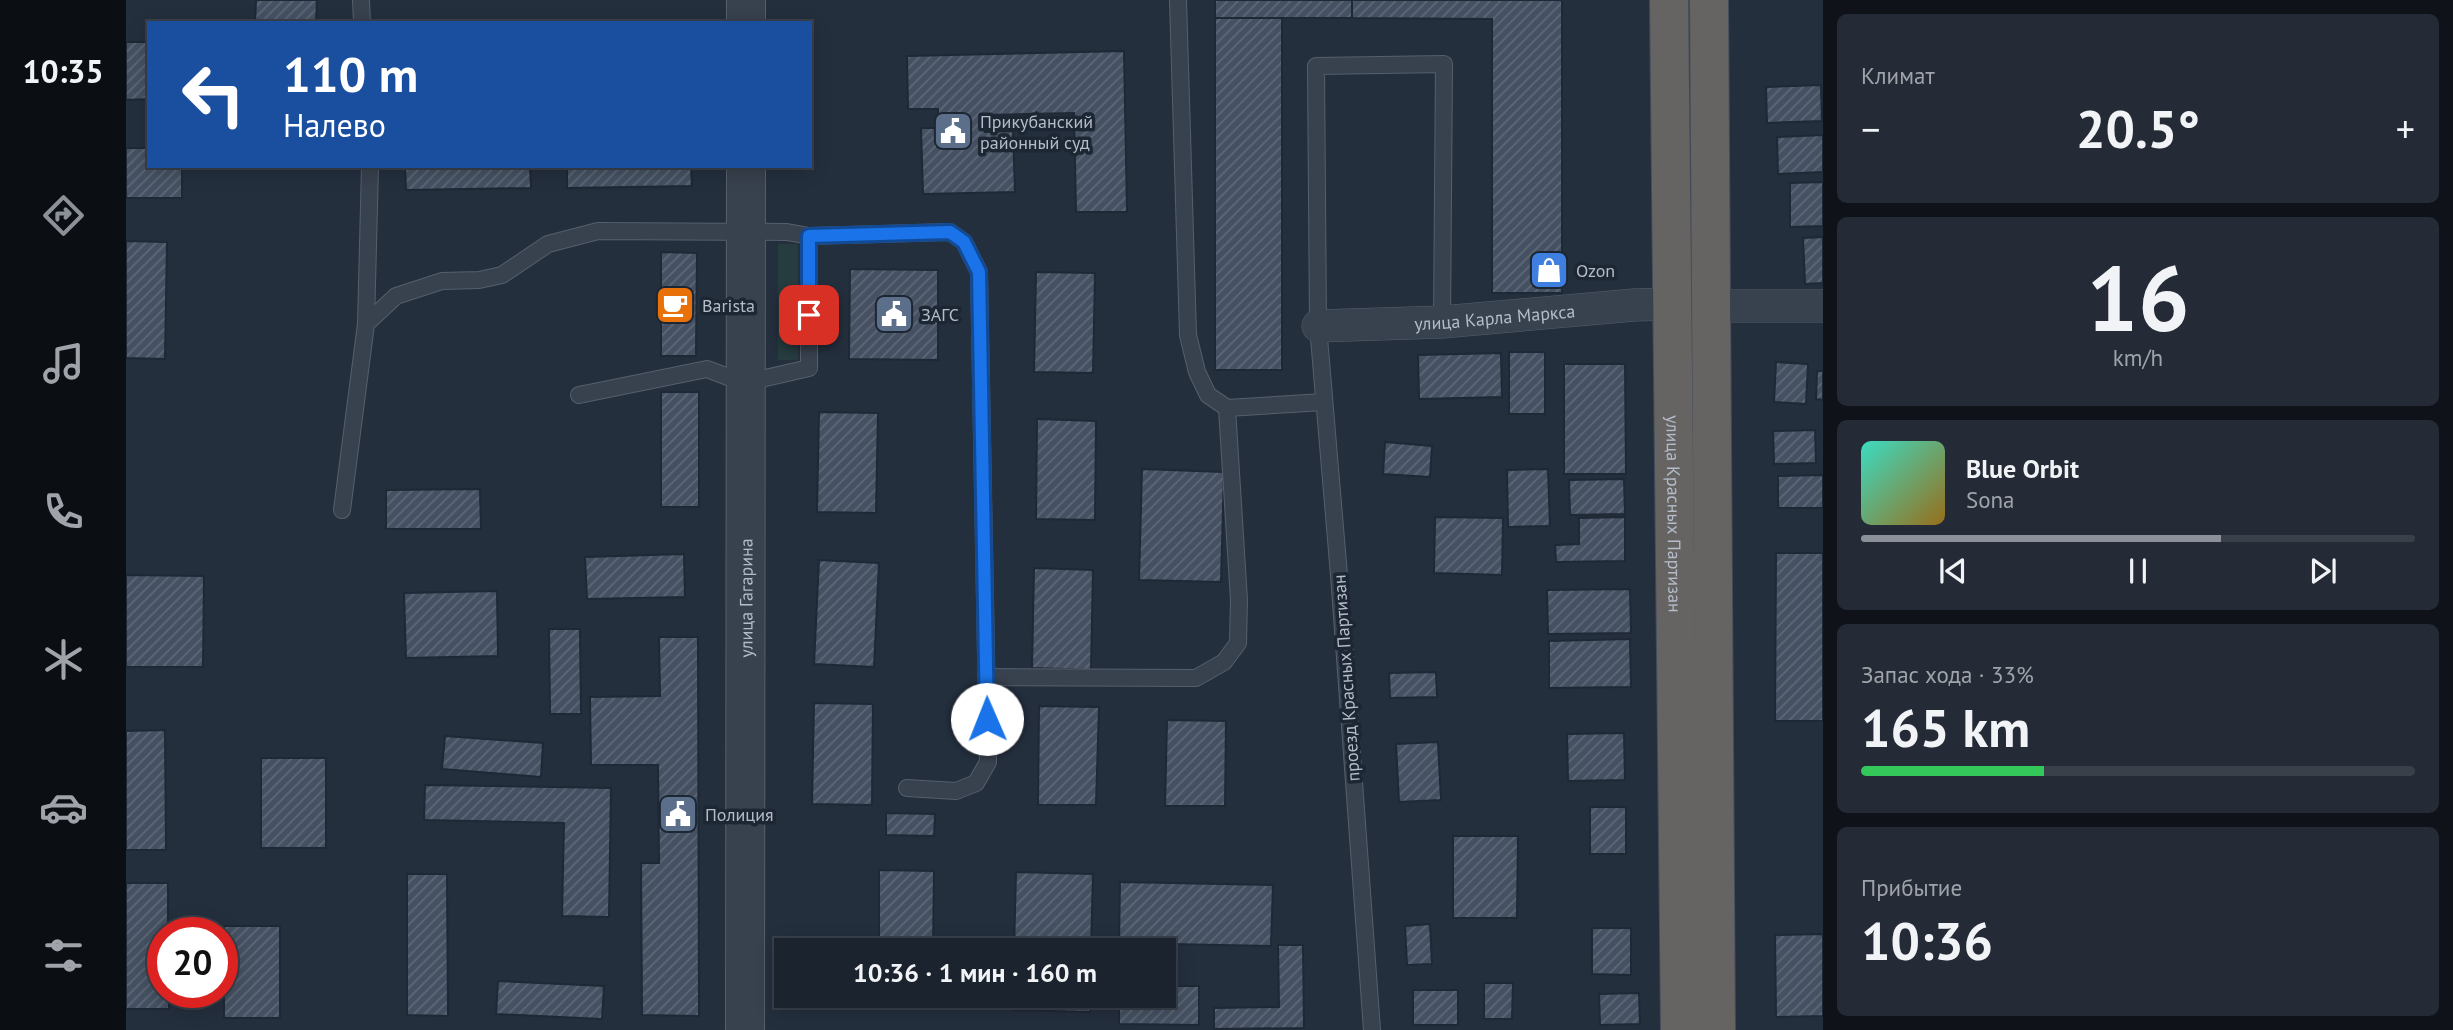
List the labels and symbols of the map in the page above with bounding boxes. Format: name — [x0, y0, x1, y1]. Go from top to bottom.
public building icon: Прикубанский районный суд — [932, 110, 974, 152]
place label: Прикубанский районный суд — [980, 110, 1093, 154]
shop icon: Ozon — [1528, 249, 1570, 291]
place label: Ozon — [1576, 259, 1615, 282]
cafe icon: Barista — [654, 284, 696, 326]
pin — [779, 285, 839, 345]
public building icon: ЗАГС — [873, 293, 915, 335]
place label: Barista — [702, 294, 755, 317]
street label: улица Карла Маркса — [1414, 299, 1576, 334]
place label: ЗАГС — [921, 303, 959, 326]
street label: улица Красных Партизан — [1662, 415, 1687, 613]
street label: улица Гагарина — [734, 538, 757, 658]
street label: проезд Красных Партизан — [1327, 574, 1365, 782]
position arrow — [950, 682, 1024, 756]
public building icon: Полиция — [657, 793, 699, 835]
place label: Полиция — [705, 803, 774, 826]
speed limit sign: 20 — [147, 917, 238, 1008]

